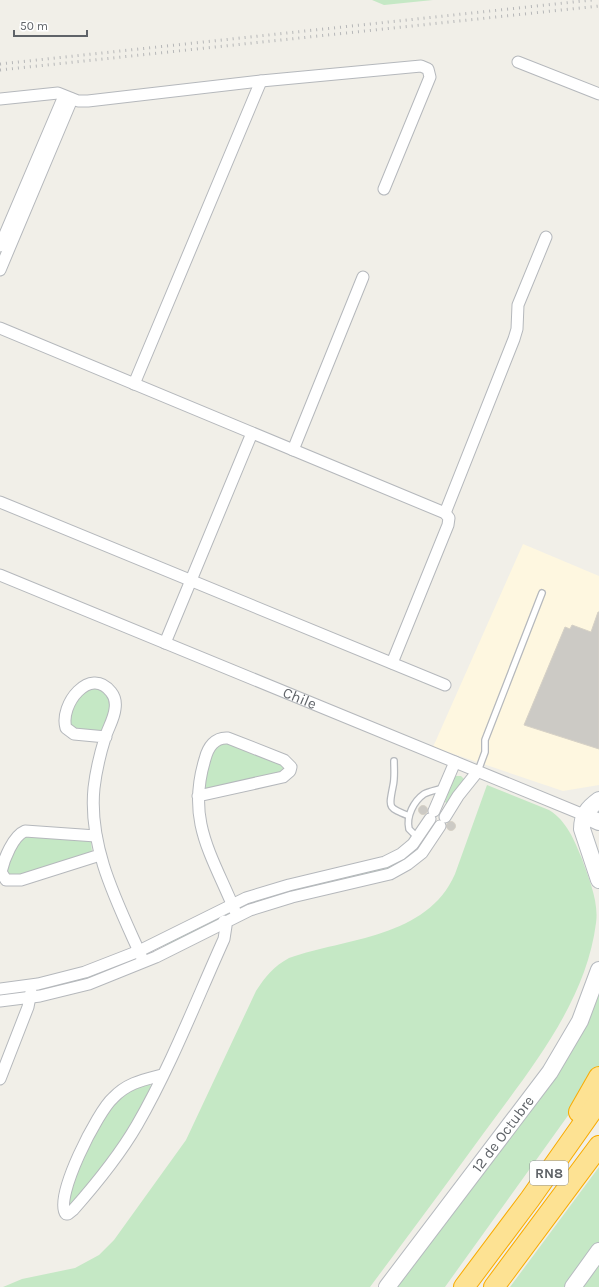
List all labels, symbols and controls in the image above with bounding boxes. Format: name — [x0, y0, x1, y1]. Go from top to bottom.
scale bar — [14, 12, 87, 38]
text: 50 m — [20, 19, 48, 33]
street label: Chile — [280, 683, 319, 713]
street label: 12 de Octubre — [468, 1092, 538, 1176]
road number: RN8 — [530, 1161, 568, 1185]

